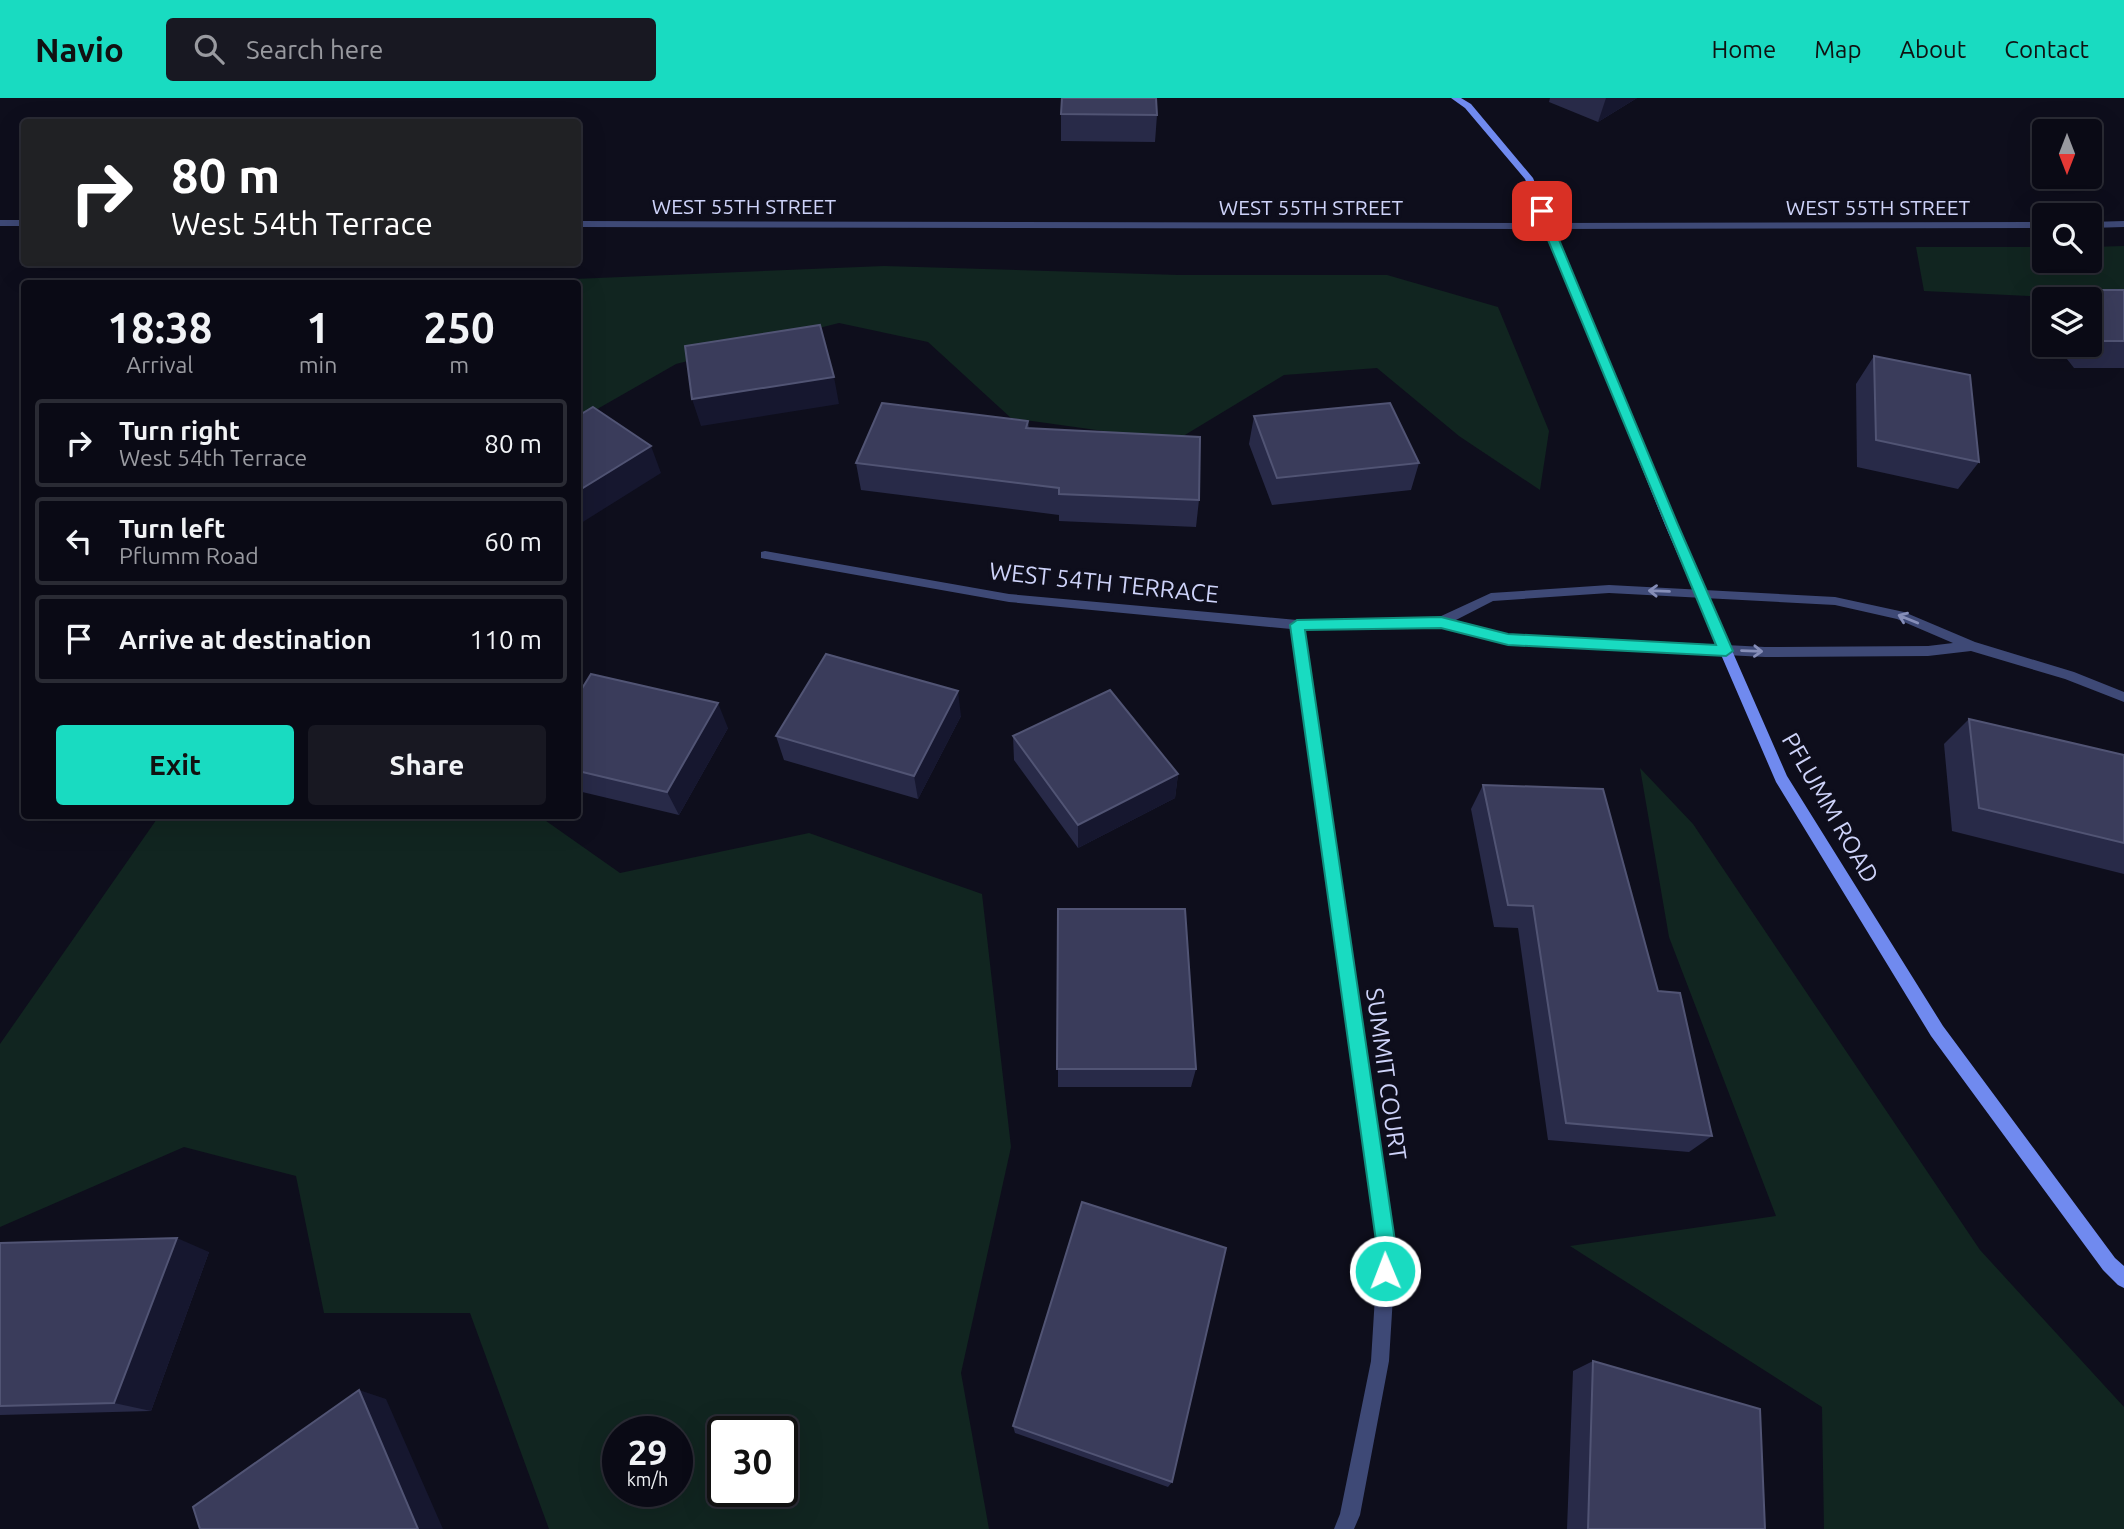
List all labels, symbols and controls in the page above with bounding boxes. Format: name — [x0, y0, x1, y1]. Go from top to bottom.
search box — [166, 18, 656, 81]
icon: search — [190, 30, 228, 68]
text: Navio — [35, 31, 124, 68]
text: Search here — [246, 35, 383, 64]
text: Home — [1711, 36, 1776, 63]
text: Map — [1814, 36, 1861, 63]
text: About — [1899, 36, 1966, 63]
text: Contact — [2004, 36, 2089, 63]
north arrow — [2032, 119, 2102, 189]
map controls — [2032, 119, 2102, 357]
icon: right — [56, 147, 147, 238]
text: 80 m — [171, 147, 280, 202]
pin — [1512, 181, 1572, 241]
icon: arrive — [1523, 192, 1561, 230]
street label: WEST 55TH STREET — [652, 194, 837, 218]
street label: WEST 55TH STREET — [1219, 195, 1404, 219]
street label: WEST 55TH STREET — [1786, 195, 1971, 219]
button: search — [2032, 203, 2102, 273]
text: West 54th Terrace — [171, 205, 433, 241]
button: layers — [2032, 287, 2102, 357]
text: 18:38 — [107, 304, 212, 351]
text: 1 — [306, 304, 330, 351]
text: 250 — [424, 304, 495, 351]
text: Arrival — [126, 352, 193, 377]
text: min — [299, 352, 337, 377]
text: m — [449, 352, 469, 377]
text: Turn right — [119, 416, 240, 445]
icon: right — [60, 424, 98, 462]
text: 80 m — [484, 429, 542, 458]
text: West 54th Terrace — [119, 445, 307, 470]
text: Turn left — [119, 514, 225, 543]
icon: left — [60, 522, 98, 560]
text: 60 m — [484, 527, 542, 556]
text: Pflumm Road — [119, 543, 259, 568]
street label: WEST 54TH TERRACE — [988, 557, 1220, 608]
one-way arrow — [1648, 585, 1671, 598]
one-way arrow — [1898, 611, 1920, 624]
icon: arrive — [60, 620, 98, 658]
text: Arrive at destination — [119, 625, 372, 654]
text: 110 m — [470, 625, 542, 654]
one-way arrow — [1740, 645, 1763, 658]
button: Exit — [56, 725, 294, 805]
button: Share — [308, 725, 546, 805]
street label: PFLUMM ROAD — [1777, 728, 1884, 887]
street label: SUMMIT COURT — [1361, 986, 1412, 1162]
position arrow — [1348, 1234, 1422, 1308]
speed limit sign: 30 — [707, 1416, 798, 1507]
text: 29 — [628, 1432, 667, 1472]
text: km/h — [627, 1469, 668, 1489]

